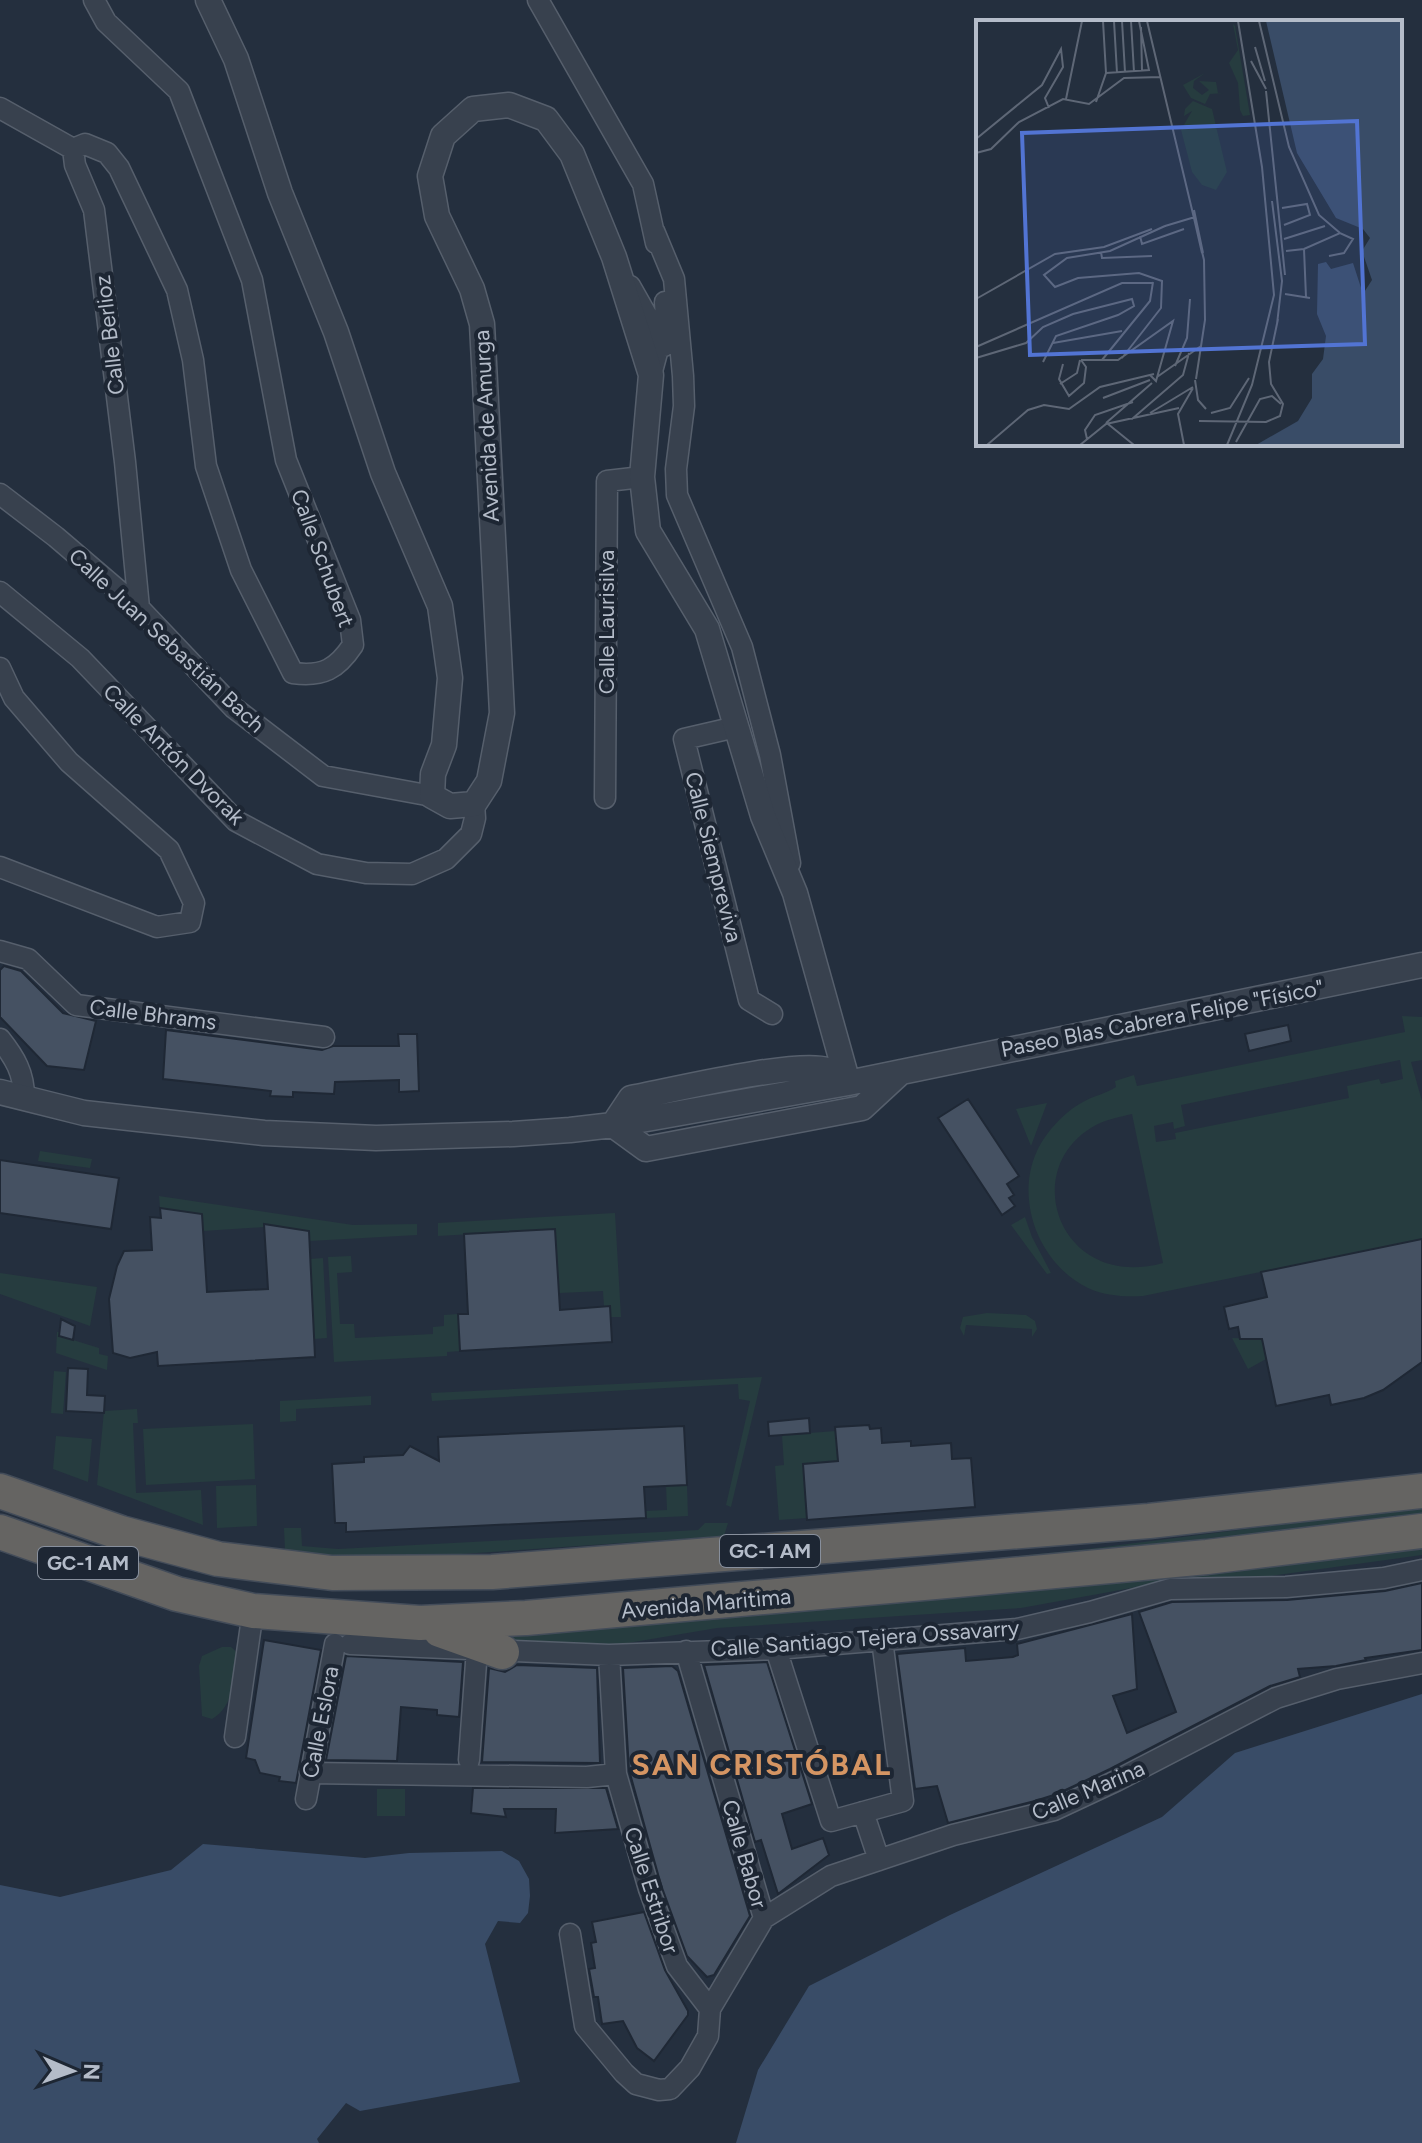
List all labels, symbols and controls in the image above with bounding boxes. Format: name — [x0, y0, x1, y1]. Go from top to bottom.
inset map — [976, 20, 1402, 446]
street label: Calle Berlioz — [89, 273, 130, 396]
street label: Avenida de Amurga — [468, 329, 505, 523]
street label: Calle Schubert — [285, 486, 360, 631]
street label: Calle Juan Sebastián Bach — [63, 543, 270, 738]
street label: Calle Laurisilva — [593, 550, 620, 694]
street label: Calle Antón Dvorak — [97, 678, 250, 831]
street label: Calle Siempreviva — [679, 769, 748, 945]
street label: Paseo Blas Cabrera Felipe "Físico" — [998, 974, 1326, 1063]
street label: Calle Bhrams — [88, 993, 218, 1036]
road number: GC-1 AM — [720, 1535, 820, 1567]
road number: GC-1 AM — [38, 1547, 138, 1579]
street label: Avenida Maritima — [620, 1583, 792, 1624]
street label: Calle Santiago Tejera Ossavarry — [710, 1614, 1021, 1663]
street label: Calle Eslora — [296, 1664, 345, 1781]
district label: SAN CRISTÓBAL — [632, 1746, 892, 1783]
street label: Calle Marina — [1028, 1755, 1149, 1826]
street label: Calle Babor — [716, 1797, 773, 1912]
street label: Calle Estribor — [618, 1823, 685, 1957]
north arrow — [32, 2031, 112, 2111]
text: N — [78, 2063, 105, 2081]

